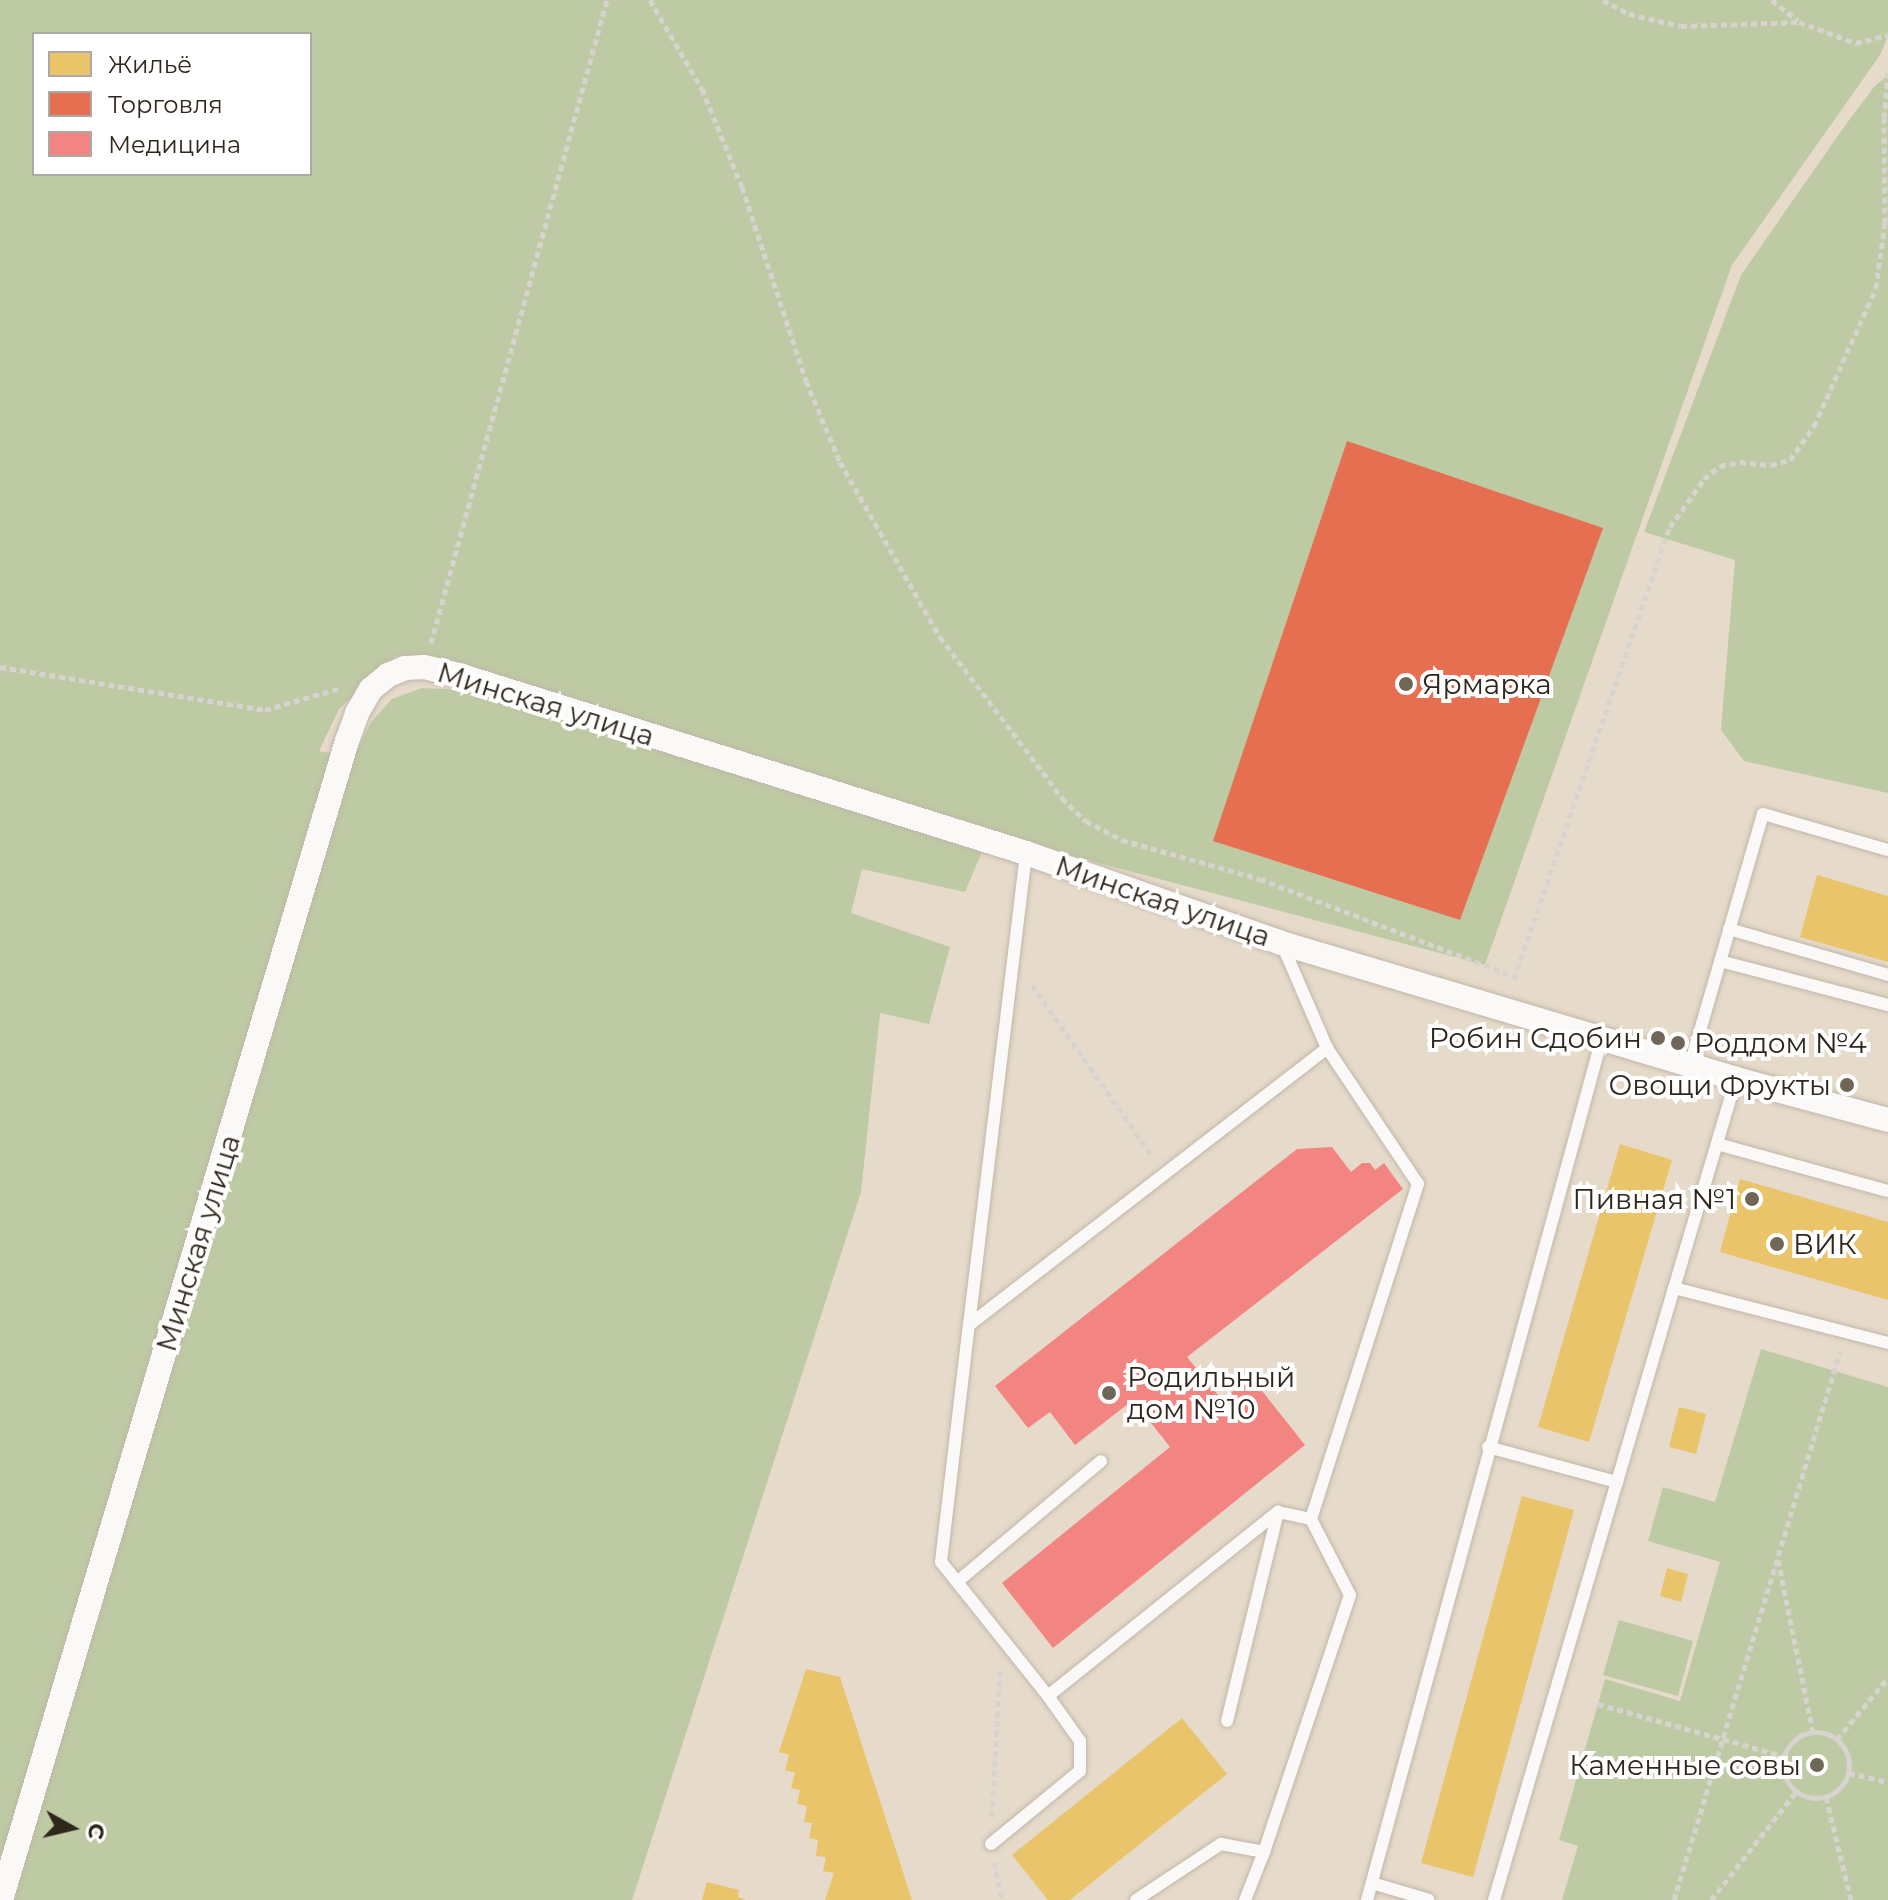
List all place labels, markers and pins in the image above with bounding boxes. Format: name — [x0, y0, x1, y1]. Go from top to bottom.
place label: Ярмарка — [1422, 667, 1552, 701]
marker: Ярмарка — [1397, 675, 1415, 693]
place label: Робин Сдобин — [1429, 1021, 1642, 1055]
place label: Роддом №4 — [1694, 1026, 1867, 1060]
marker: Робин Сдобин — [1649, 1029, 1667, 1047]
marker: Роддом №4 — [1669, 1034, 1687, 1052]
place label: Овощи Фрукты — [1608, 1068, 1831, 1102]
marker: Овощи Фрукты — [1838, 1076, 1856, 1094]
place label: Пивная №1 — [1573, 1182, 1736, 1216]
marker: Пивная №1 — [1743, 1190, 1761, 1208]
place label: ВИК — [1793, 1227, 1857, 1261]
marker: ВИК — [1768, 1235, 1786, 1253]
place label: Родильный дом №10 — [1127, 1360, 1295, 1426]
marker: Родильный дом №10 — [1098, 1382, 1120, 1404]
place label: Каменные совы — [1569, 1748, 1801, 1782]
marker: Каменные совы — [1808, 1756, 1826, 1774]

